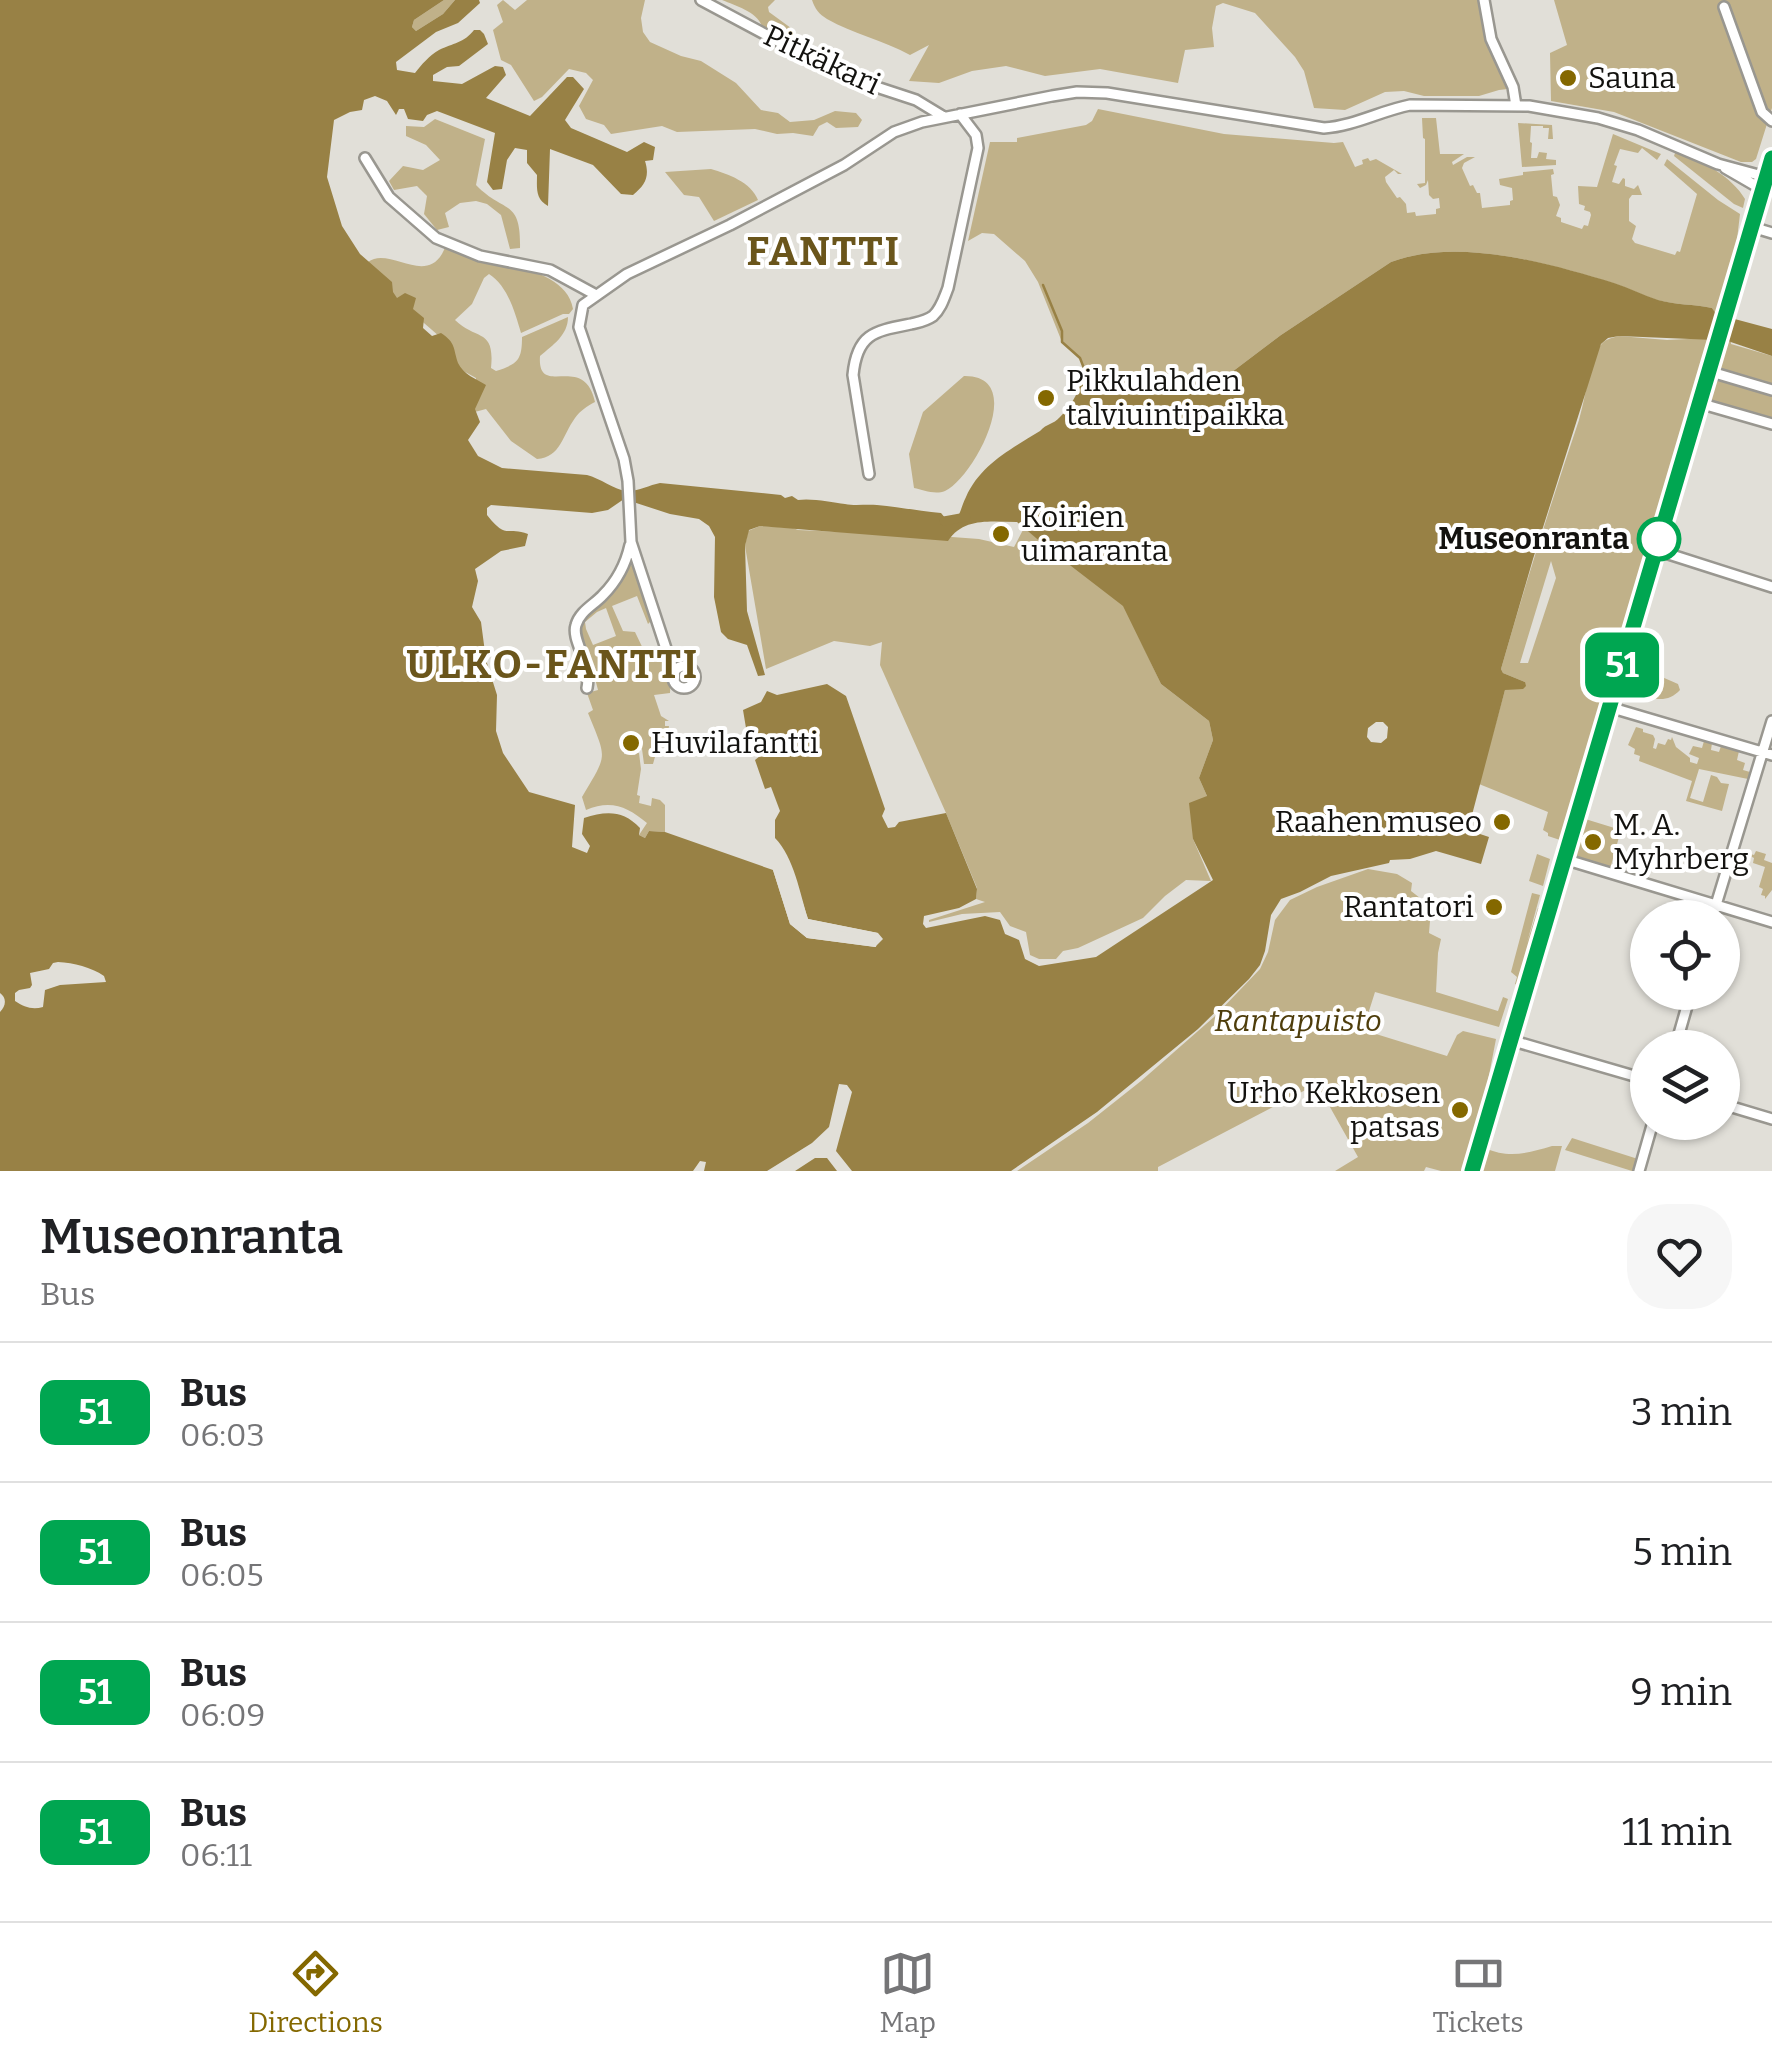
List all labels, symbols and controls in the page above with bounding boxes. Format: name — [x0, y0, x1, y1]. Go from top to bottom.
street label: Pitkäkari — [758, 17, 886, 103]
place label: Sauna — [1588, 60, 1676, 96]
marker: Sauna — [1557, 67, 1579, 89]
district label: FANTTI — [746, 228, 902, 276]
place label: Pikkulahden talviuintipaikka — [1066, 363, 1284, 433]
marker: Pikkulahden talviuintipaikka — [1035, 387, 1057, 409]
place label: Koirien uimaranta — [1021, 499, 1168, 569]
marker: Museonranta — [1638, 518, 1680, 560]
place label: Museonranta — [1438, 521, 1629, 557]
marker: Koirien uimaranta — [990, 523, 1012, 545]
line badge: 51 — [1577, 632, 1667, 698]
district label: ULKO-FANTTI — [406, 641, 700, 689]
text: 51 — [1605, 644, 1639, 686]
place label: Huvilafantti — [651, 725, 819, 761]
marker: Huvilafantti — [620, 732, 642, 754]
place label: Raahen museo — [1275, 804, 1482, 840]
place label: M. A. Myhrberg — [1613, 807, 1749, 877]
marker: Raahen museo — [1491, 811, 1513, 833]
marker: M. A. Myhrberg — [1582, 831, 1604, 853]
place label: Rantatori — [1343, 889, 1474, 925]
marker: Rantatori — [1483, 896, 1505, 918]
map controls — [1630, 900, 1740, 1140]
button: locate — [1630, 900, 1740, 1010]
park label: Rantapuisto — [1214, 1003, 1382, 1039]
button: layers — [1630, 1030, 1740, 1140]
place label: Urho Kekkosen patsas — [1227, 1075, 1440, 1145]
marker: Urho Kekkosen patsas — [1449, 1099, 1471, 1121]
button: heart — [1627, 1204, 1732, 1309]
text: Museonranta — [40, 1208, 343, 1266]
text: Bus — [40, 1275, 95, 1313]
text: Bus — [180, 1370, 247, 1416]
text: 3 min — [1631, 1389, 1732, 1435]
text: 51 — [78, 1391, 112, 1433]
text: 06:03 — [180, 1416, 265, 1454]
text: Bus — [180, 1510, 247, 1556]
text: 5 min — [1632, 1529, 1732, 1575]
text: 51 — [78, 1531, 112, 1573]
text: 06:05 — [180, 1556, 264, 1594]
text: Bus — [180, 1650, 247, 1696]
text: 9 min — [1631, 1669, 1732, 1715]
text: 51 — [78, 1671, 112, 1713]
text: 06:09 — [180, 1696, 265, 1734]
text: Bus — [180, 1790, 247, 1836]
text: 11 min — [1622, 1809, 1732, 1855]
text: 51 — [78, 1811, 112, 1853]
text: 06:11 — [180, 1836, 252, 1874]
tab: Directions — [248, 1946, 383, 2039]
tab: Map — [879, 1946, 936, 2039]
tab: Tickets — [1432, 1946, 1524, 2039]

